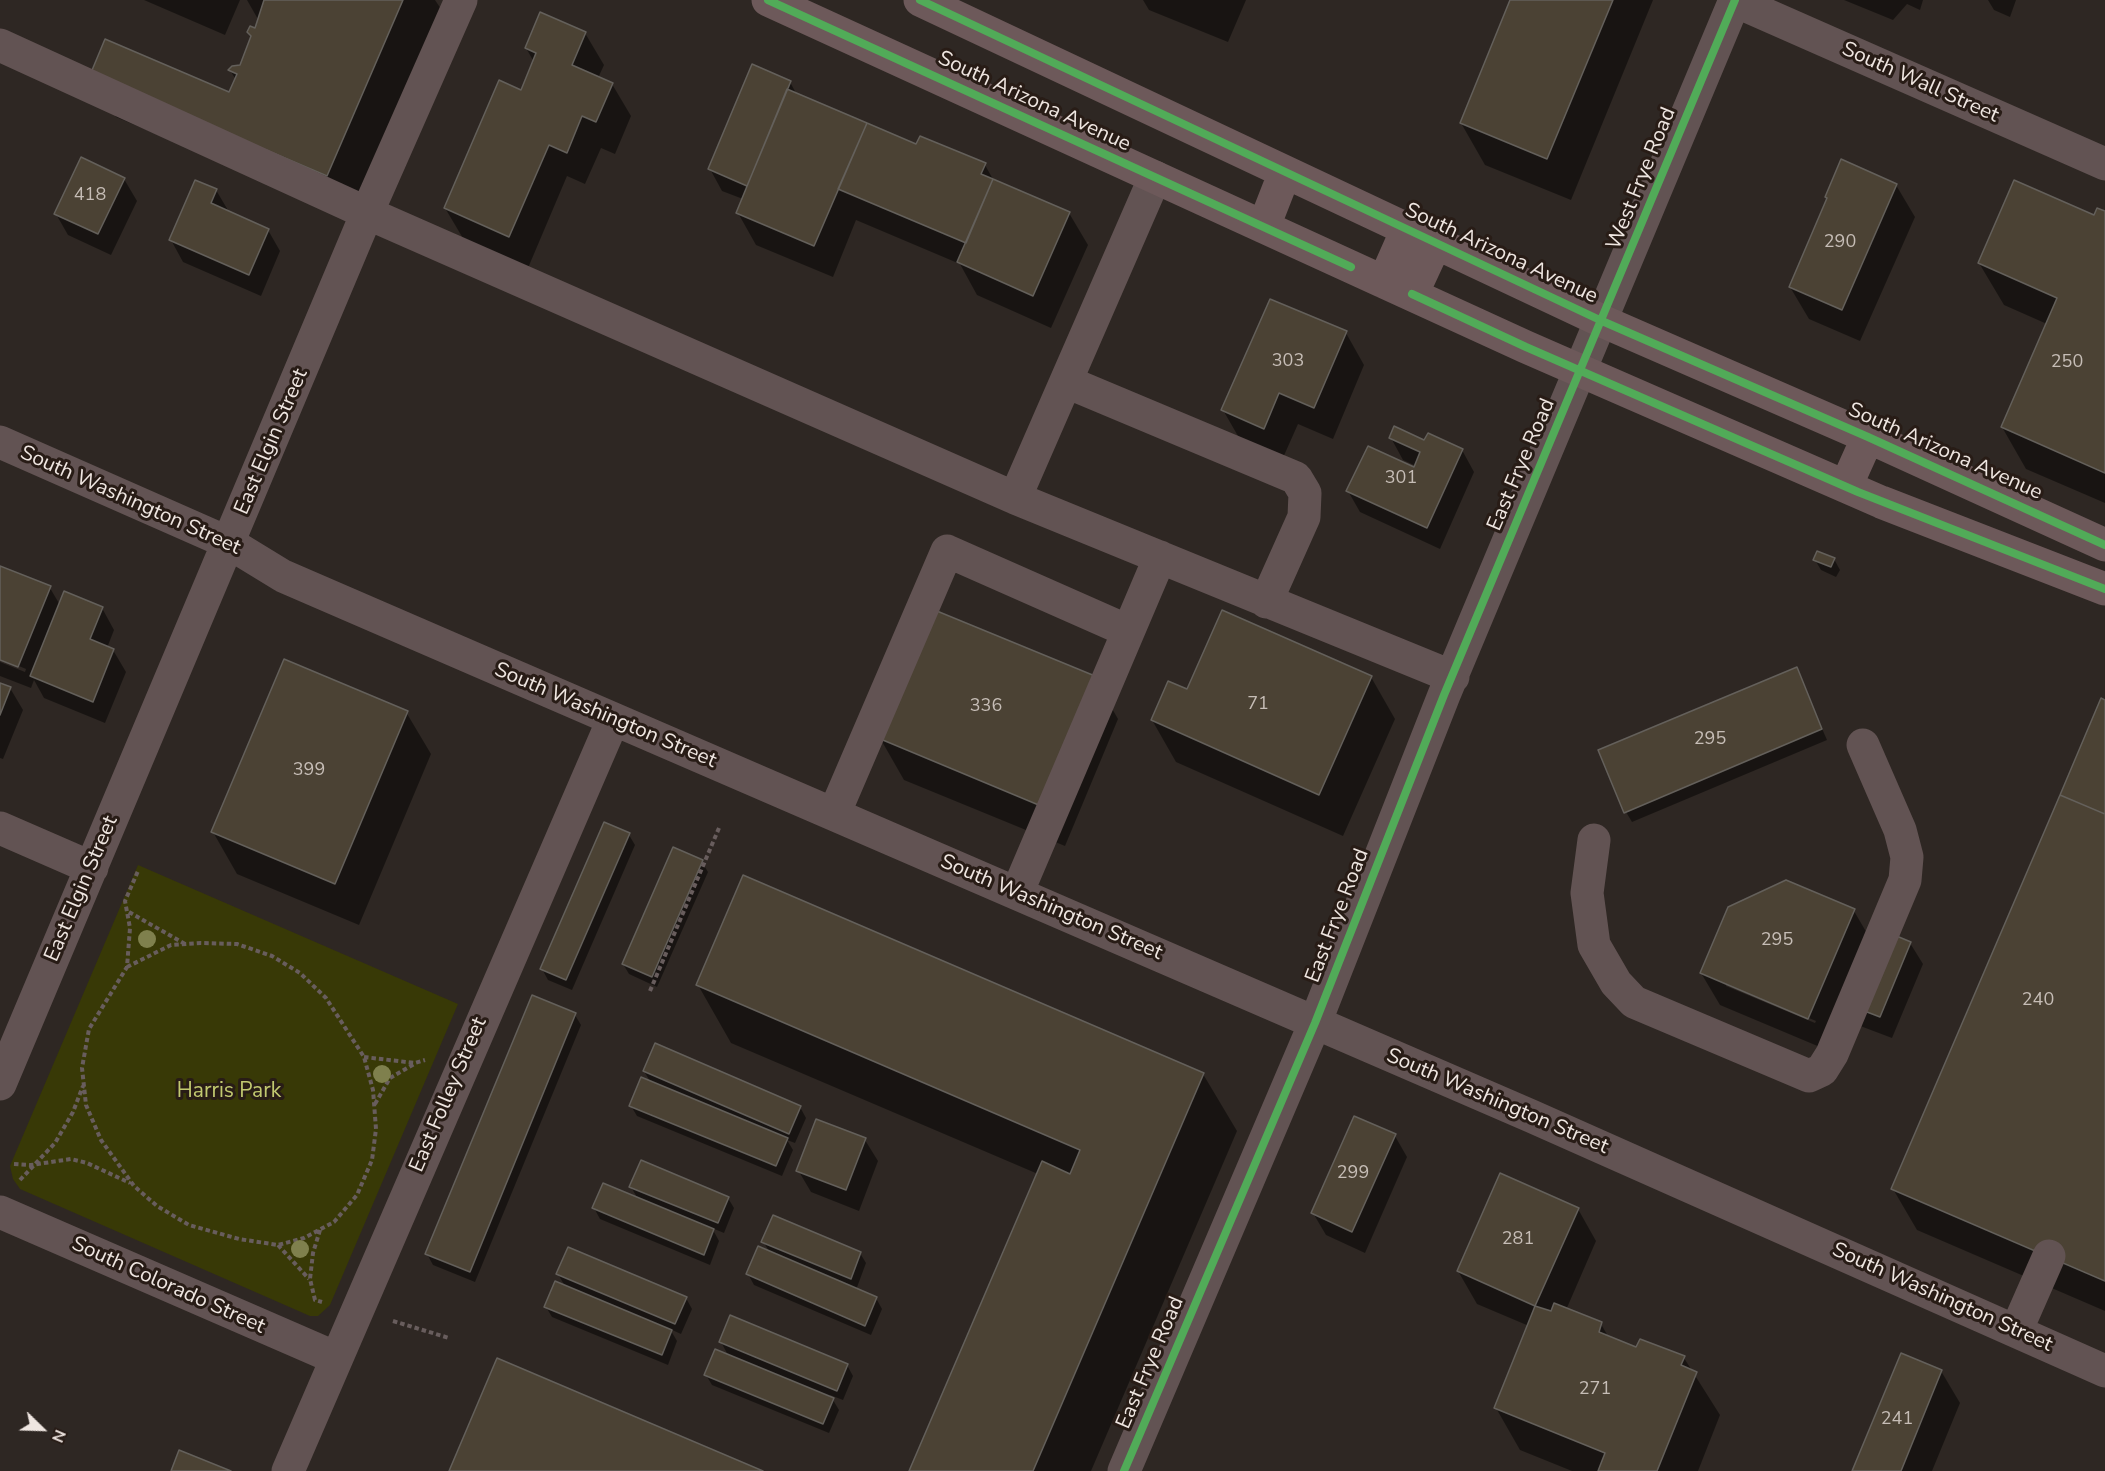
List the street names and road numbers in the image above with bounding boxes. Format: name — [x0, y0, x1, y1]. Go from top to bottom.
street label: South Wall Street — [1838, 37, 2002, 129]
street label: South Arizona Avenue — [934, 46, 1134, 158]
street label: West Frye Road — [1602, 104, 1682, 254]
street label: South Arizona Avenue — [1401, 198, 1601, 310]
street label: East Elgin Street — [230, 365, 314, 519]
street label: East Frye Road — [1483, 395, 1561, 535]
street label: South Arizona Avenue — [1844, 398, 2046, 506]
street label: South Washington Street — [16, 441, 244, 561]
street label: South Washington Street — [490, 658, 720, 774]
street label: East Elgin Street — [40, 812, 124, 966]
street label: East Frye Road — [1301, 845, 1375, 987]
street label: South Washington Street — [936, 850, 1166, 966]
street label: East Folley Street — [405, 1014, 493, 1176]
street label: South Washington Street — [1382, 1044, 1612, 1160]
street label: South Colorado Street — [67, 1232, 269, 1340]
street label: South Washington Street — [1828, 1238, 2056, 1358]
street label: East Frye Road — [1112, 1293, 1190, 1433]

